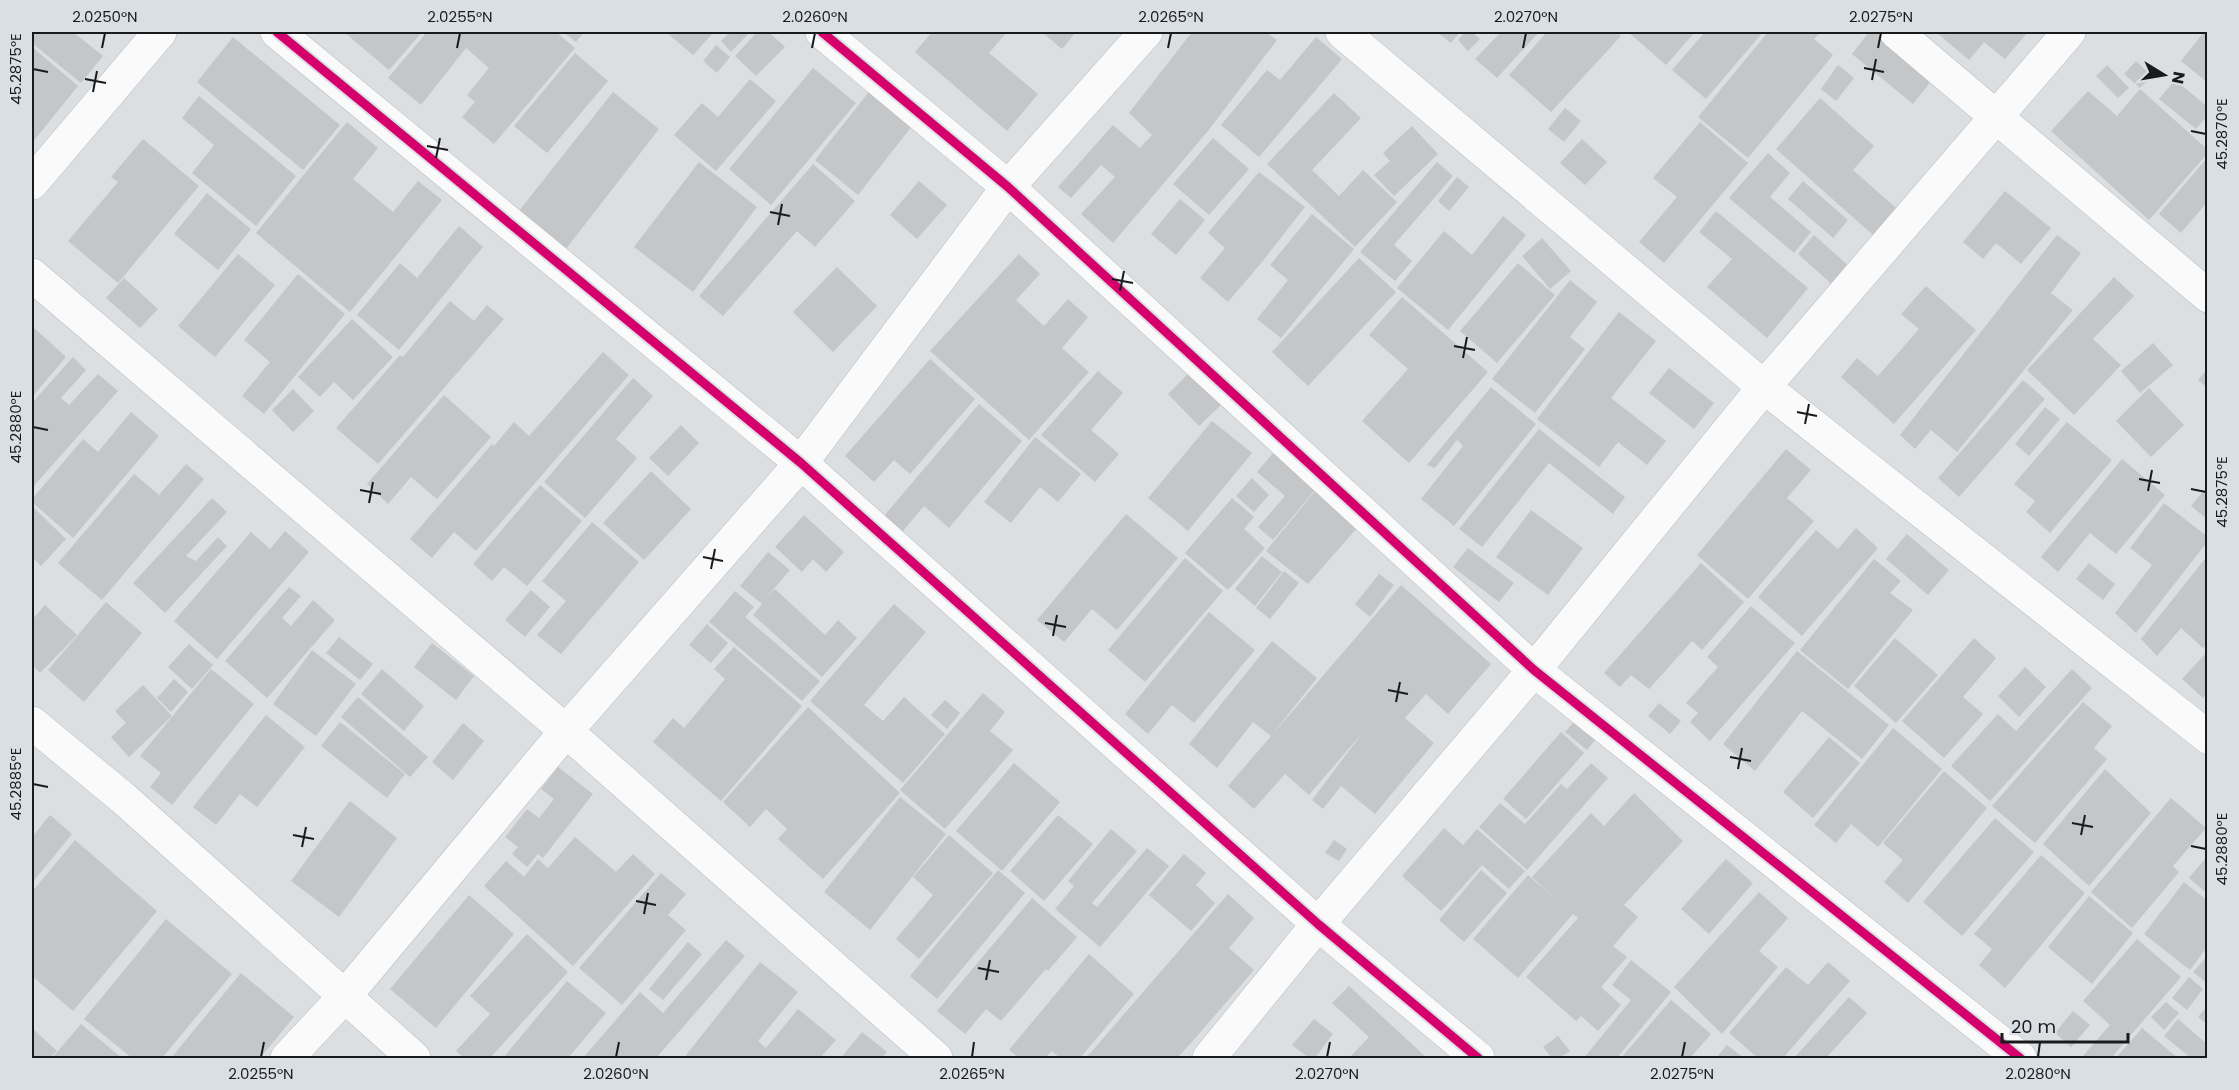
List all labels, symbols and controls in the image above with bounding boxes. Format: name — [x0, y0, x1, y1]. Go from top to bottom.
text: 2.0250°N — [72, 6, 138, 27]
text: 2.0255°N — [427, 6, 493, 27]
text: 2.0260°N — [782, 6, 848, 27]
text: 2.0265°N — [1138, 6, 1204, 27]
text: 2.0270°N — [1494, 6, 1558, 27]
text: 2.0275°N — [1849, 6, 1913, 27]
text: 45.2875°E — [5, 33, 26, 105]
north arrow — [2134, 45, 2194, 105]
text: N — [2166, 70, 2191, 86]
text: 45.2870°E — [2211, 98, 2232, 170]
text: 45.2880°E — [5, 391, 26, 463]
text: 45.2875°E — [2211, 456, 2232, 528]
text: 45.2885°E — [5, 748, 26, 820]
text: 45.2880°E — [2211, 813, 2232, 885]
scale bar — [2002, 1006, 2128, 1044]
text: 20 m — [2011, 1014, 2056, 1039]
text: 2.0255°N — [228, 1063, 294, 1084]
text: 2.0260°N — [583, 1063, 649, 1084]
text: 2.0265°N — [939, 1063, 1005, 1084]
text: 2.0270°N — [1295, 1063, 1359, 1084]
text: 2.0275°N — [1650, 1063, 1714, 1084]
text: 2.0280°N — [2005, 1063, 2071, 1084]

